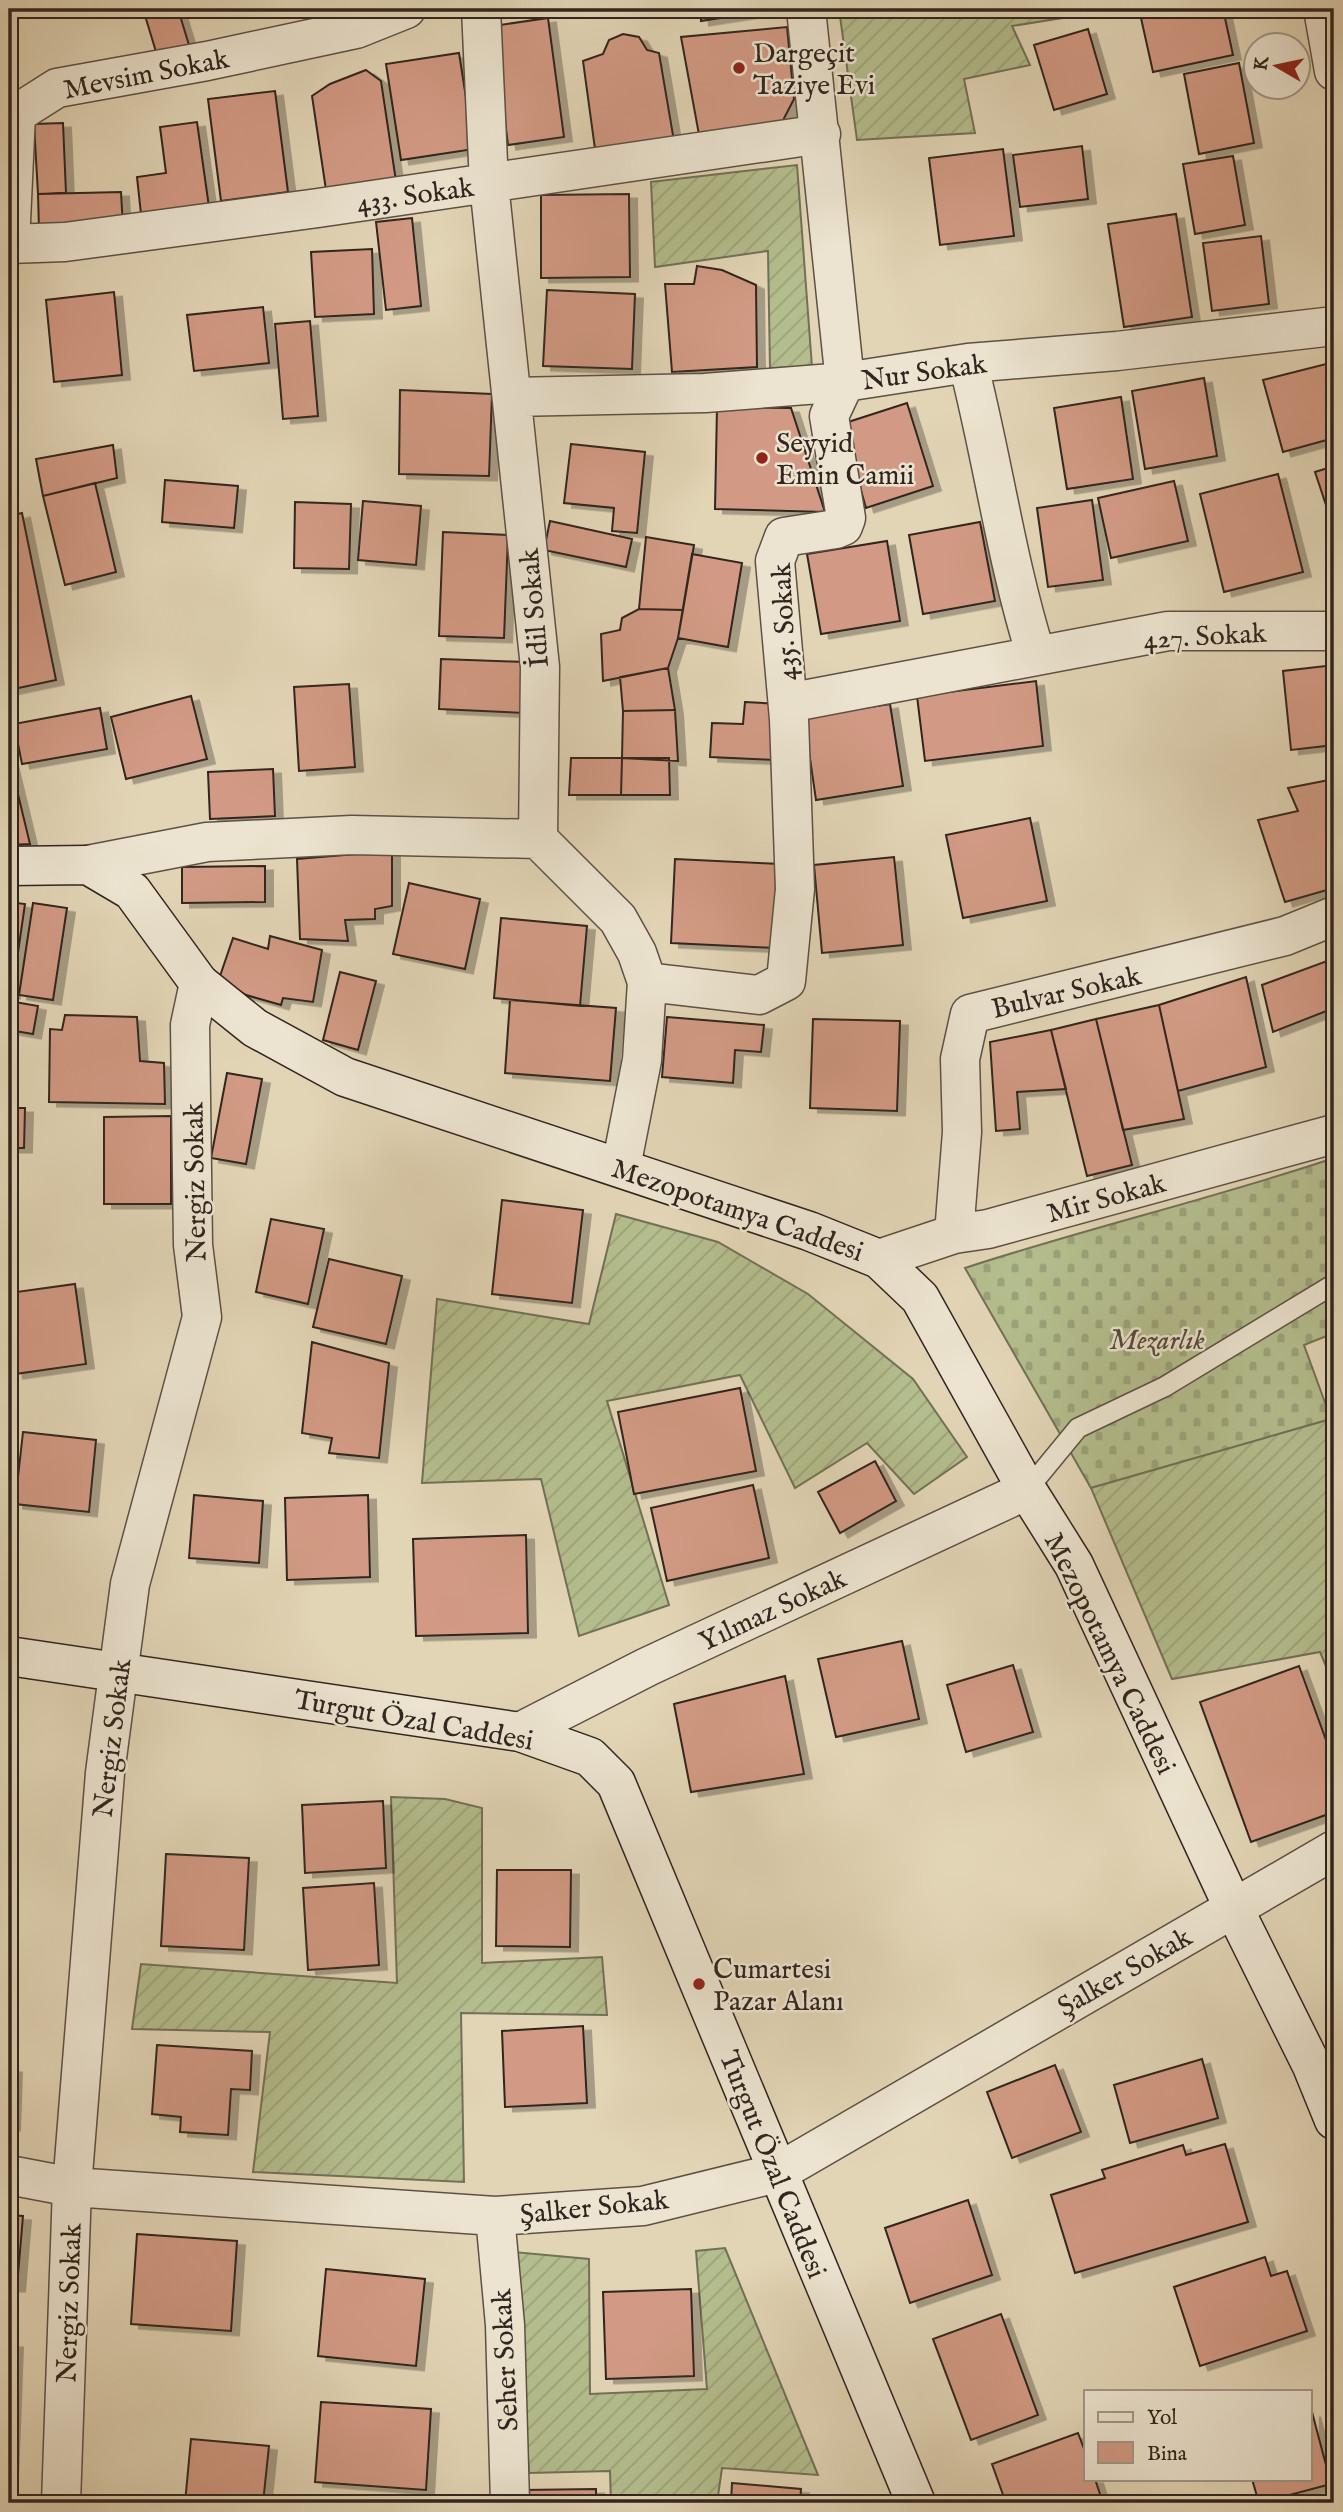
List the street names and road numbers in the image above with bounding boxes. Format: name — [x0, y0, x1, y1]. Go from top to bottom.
street label: Mevsim Sokak — [61, 42, 233, 109]
street label: 433. Sokak — [354, 171, 477, 222]
street label: Nur Sokak — [860, 347, 990, 400]
street label: İdil Sokak — [513, 546, 558, 669]
street label: 435. Sokak — [765, 561, 806, 682]
street label: 427. Sokak — [1143, 617, 1269, 658]
street label: Bulvar Sokak — [988, 959, 1146, 1028]
street label: Nergiz Sokak — [178, 1101, 215, 1262]
street label: Mezopotamya Caddesi — [607, 1152, 868, 1271]
street label: Mir Sokak — [1043, 1167, 1171, 1232]
street label: Mezopotamya Caddesi — [1035, 1528, 1182, 1781]
street label: Yılmaz Sokak — [694, 1562, 853, 1661]
street label: Nergiz Sokak — [86, 1656, 141, 1820]
street label: Turgut Özal Caddesi — [291, 1683, 536, 1760]
street label: Şalker Sokak — [1052, 1920, 1200, 2026]
street label: Turgut Özal Caddesi — [710, 2046, 833, 2284]
street label: Şalker Sokak — [518, 2183, 671, 2234]
street label: Nergiz Sokak — [50, 2222, 91, 2384]
street label: Seher Sokak — [485, 2287, 528, 2432]

